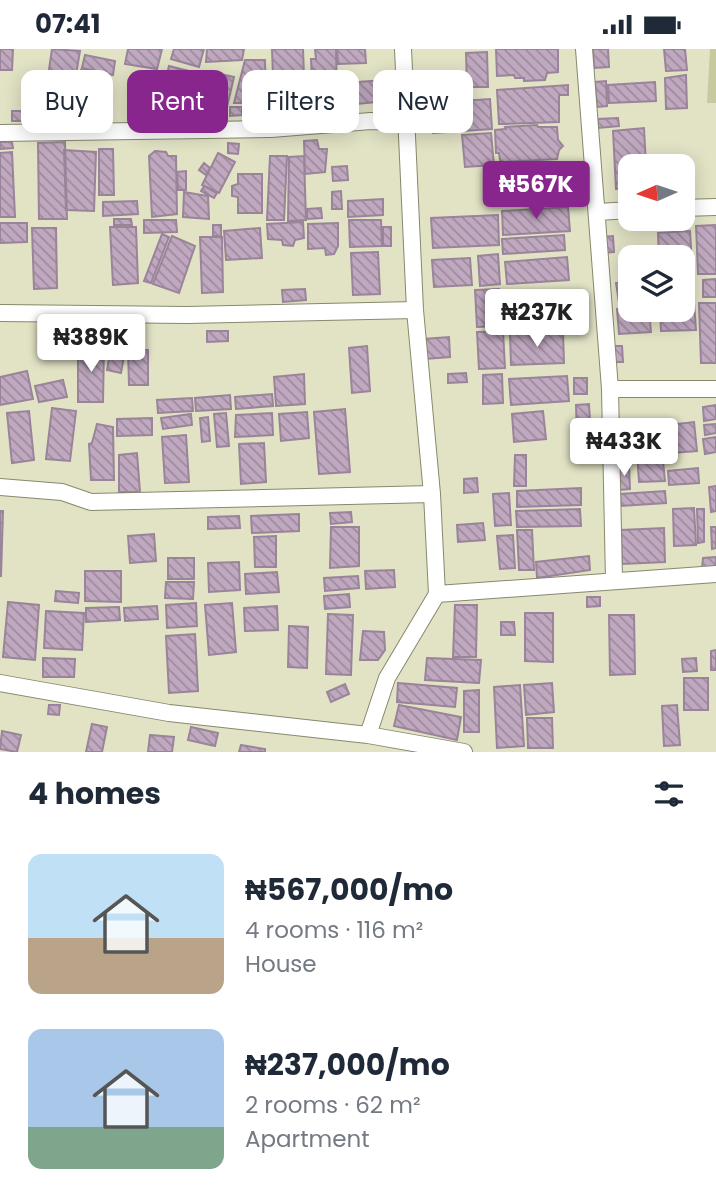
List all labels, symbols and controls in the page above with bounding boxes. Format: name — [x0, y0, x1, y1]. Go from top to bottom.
text: 07:41 — [35, 6, 101, 42]
chip: Buy — [21, 70, 113, 133]
chip: Rent — [127, 70, 228, 133]
chip: Filters — [242, 70, 359, 133]
chip: New — [373, 70, 473, 133]
north arrow — [618, 154, 695, 231]
map controls — [618, 154, 695, 322]
pin: ₦567K — [487, 162, 585, 221]
text: ₦567K — [499, 168, 573, 200]
button: layers — [618, 245, 695, 322]
pin: ₦237K — [488, 289, 586, 349]
text: ₦237K — [501, 296, 573, 328]
pin: ₦389K — [42, 315, 140, 374]
text: ₦389K — [53, 321, 129, 353]
pin: ₦433K — [575, 419, 673, 478]
text: ₦433K — [586, 425, 662, 457]
text: 4 homes — [28, 772, 161, 815]
icon: filters — [650, 775, 688, 813]
text: ₦567,000/mo — [245, 868, 453, 911]
icon: home — [84, 882, 168, 966]
text: 4 rooms · 116 m² — [245, 914, 423, 946]
text: House — [245, 948, 317, 980]
text: ₦237,000/mo — [245, 1043, 450, 1086]
icon: home — [84, 1057, 168, 1141]
text: 2 rooms · 62 m² — [245, 1089, 421, 1121]
text: Apartment — [245, 1123, 370, 1155]

